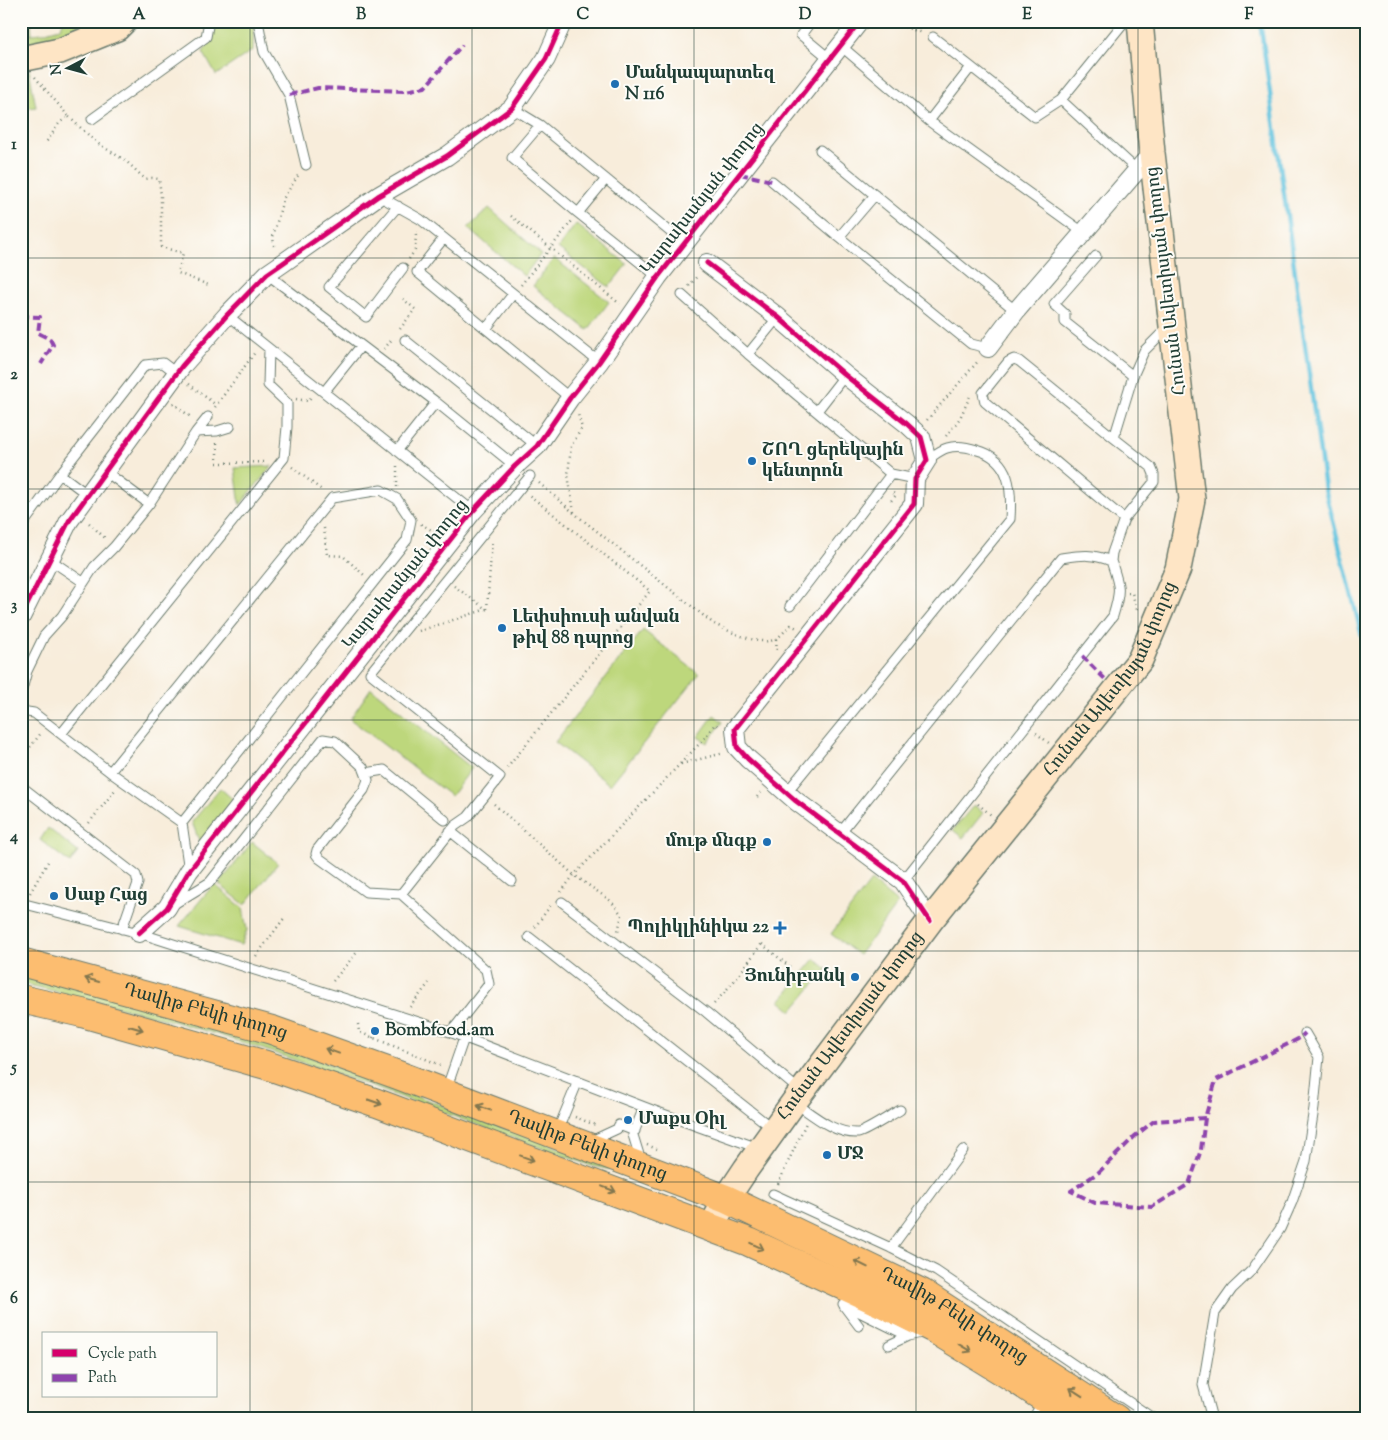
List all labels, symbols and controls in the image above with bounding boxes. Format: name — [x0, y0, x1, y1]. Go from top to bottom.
text: A — [133, 4, 146, 27]
text: B — [356, 4, 366, 27]
text: C — [577, 4, 590, 27]
text: D — [799, 4, 812, 27]
text: E — [1022, 4, 1032, 27]
text: F — [1245, 4, 1254, 27]
north arrow — [42, 42, 92, 92]
place label: Մանկապարտեզ N 116 — [625, 61, 775, 108]
text: N — [47, 63, 68, 76]
marker: Մանկապարտեզ N 116 — [609, 78, 621, 90]
street label: Կարախանյան փողոց — [635, 117, 771, 281]
text: 1 — [11, 134, 17, 157]
street label: Հունան Ավետիսյան փողոց — [1140, 165, 1194, 397]
text: 2 — [10, 364, 18, 387]
place label: ՇՈՂ ցերեկային կենտրոն — [762, 438, 904, 485]
marker: ՇՈՂ ցերեկային կենտրոն — [746, 455, 758, 467]
street label: Կարախանյան փողոց — [337, 494, 475, 656]
street label: Հունան Ավետիսյան փողոց — [1038, 578, 1184, 783]
text: 3 — [11, 595, 18, 618]
place label: Լեփսիուսի անվան թիվ 88 դպրոց — [512, 605, 680, 652]
marker: Լեփսիուսի անվան թիվ 88 դպրոց — [496, 622, 508, 634]
text: 4 — [9, 826, 18, 849]
place label: մութ մնգք — [665, 829, 757, 855]
marker: մութ մնգք — [761, 836, 773, 848]
place label: Սաք Հաց — [64, 883, 148, 909]
marker: Սաք Հաց — [48, 890, 60, 902]
place label: Պոլիկլինիկա 22 — [627, 915, 770, 941]
marker: Պոլիկլինիկա 22 — [773, 921, 787, 935]
street label: Հունան Ավետիսյան փողոց — [772, 926, 931, 1126]
place label: Յունիբանկ — [745, 964, 845, 990]
marker: Յունիբանկ — [849, 971, 861, 983]
one-way arrow — [85, 974, 101, 984]
street label: Դավիթ Բեկի փողոց — [120, 977, 291, 1047]
place label: Bombfood.am — [385, 1018, 494, 1044]
one-way arrow — [128, 1024, 144, 1034]
marker: Bombfood.am — [369, 1025, 381, 1037]
one-way arrow — [324, 1046, 340, 1055]
text: 5 — [9, 1057, 17, 1080]
one-way arrow — [367, 1098, 382, 1107]
one-way arrow — [477, 1102, 492, 1112]
street label: Դավիթ Բեկի փողոց — [503, 1104, 671, 1189]
place label: Մաքս Օիլ — [638, 1107, 728, 1133]
marker: Մաքս Օիլ — [622, 1114, 634, 1126]
place label: ՄՋ — [837, 1142, 864, 1168]
marker: ՄՋ — [821, 1149, 833, 1161]
one-way arrow — [519, 1154, 535, 1163]
one-way arrow — [601, 1185, 616, 1194]
one-way arrow — [749, 1241, 764, 1251]
one-way arrow — [854, 1258, 869, 1268]
street label: Դավիթ Բեկի փողոց — [875, 1262, 1033, 1371]
text: 6 — [10, 1288, 18, 1311]
legend — [42, 1332, 218, 1398]
text: Cycle path — [88, 1344, 157, 1365]
one-way arrow — [958, 1344, 972, 1354]
text: Path — [88, 1368, 117, 1389]
one-way arrow — [1069, 1387, 1083, 1397]

